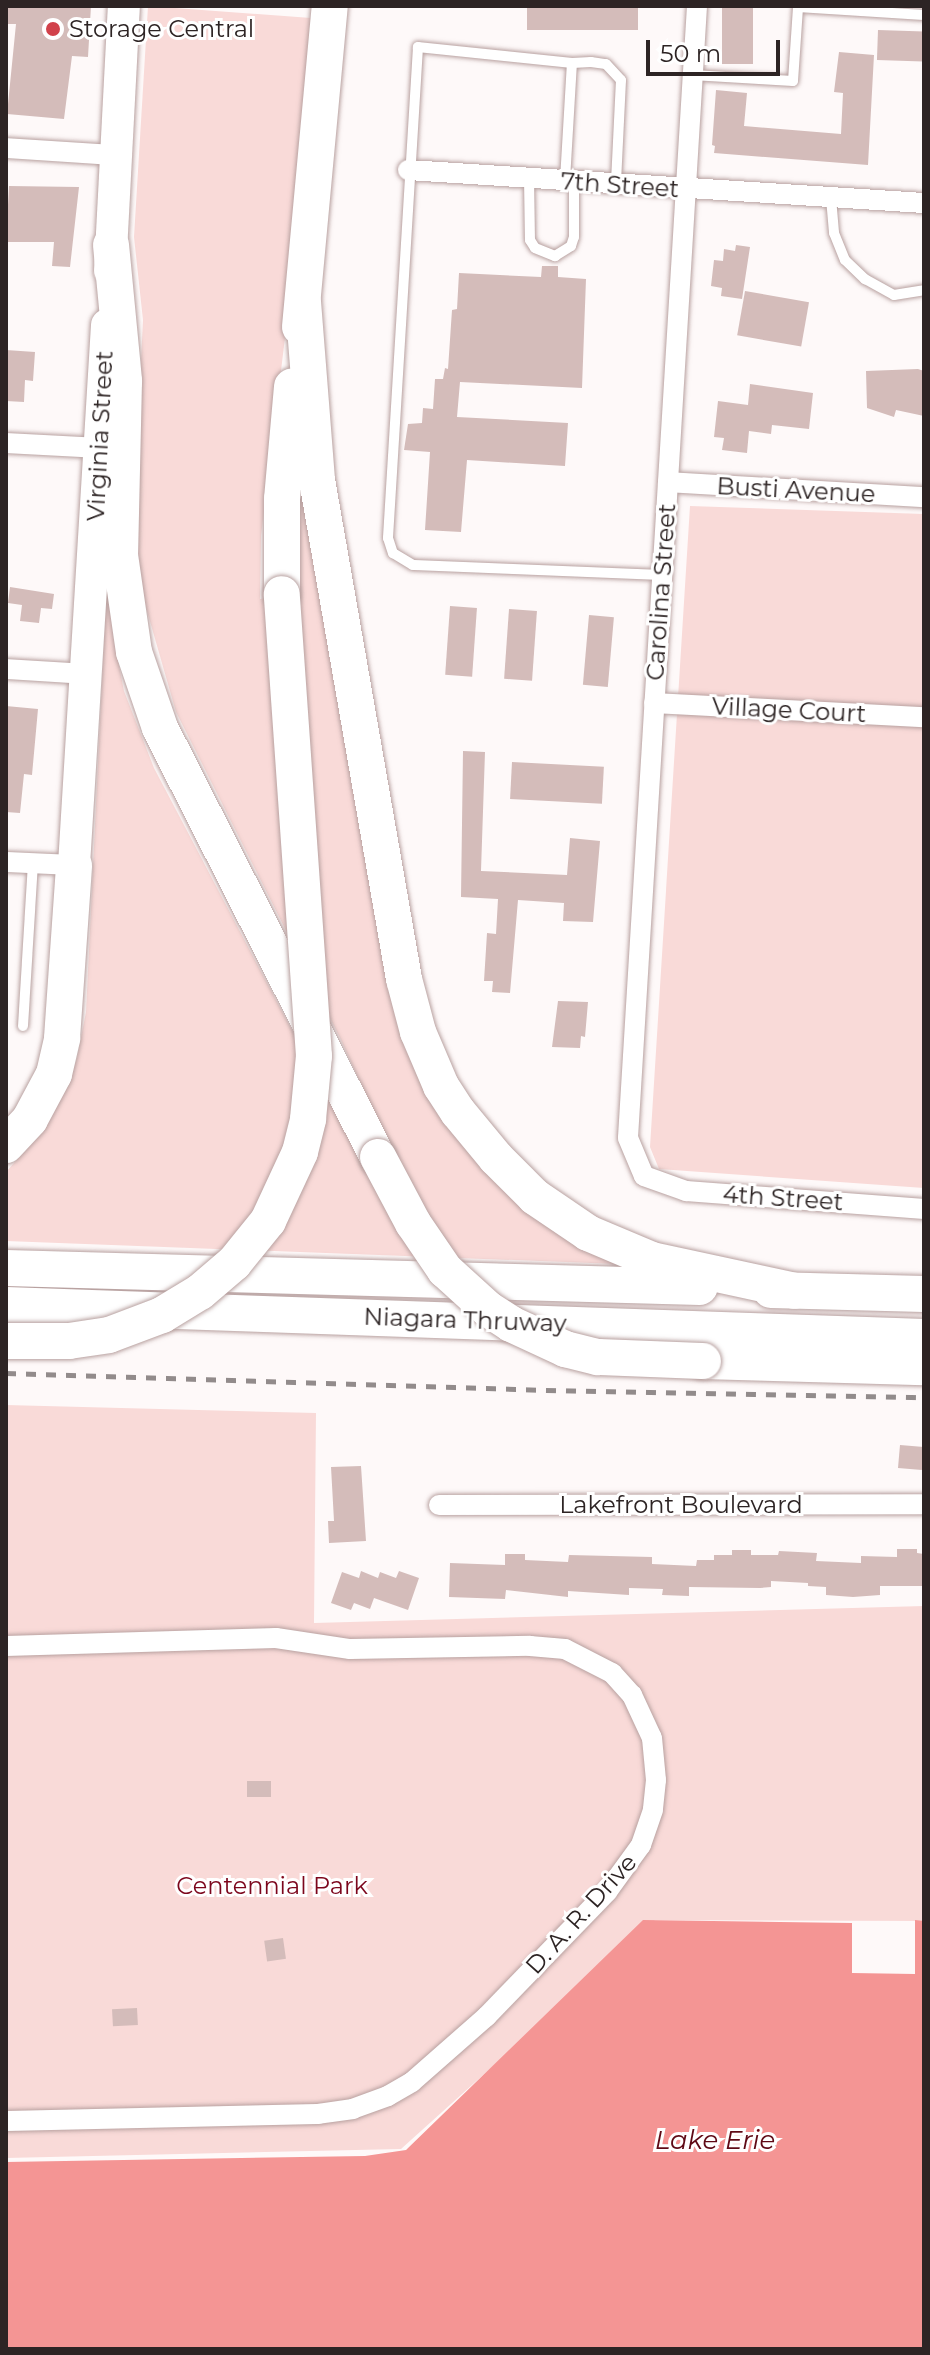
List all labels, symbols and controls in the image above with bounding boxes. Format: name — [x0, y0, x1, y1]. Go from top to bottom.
place label: Storage Central — [69, 15, 254, 43]
marker: Storage Central — [44, 20, 62, 38]
scale bar — [650, 24, 784, 74]
text: 50 m — [660, 39, 721, 68]
street label: 7th Street — [560, 166, 680, 204]
street label: Virginia Street — [81, 350, 119, 522]
street label: Busti Avenue — [716, 471, 876, 509]
street label: Carolina Street — [640, 502, 682, 682]
street label: Village Court — [711, 692, 867, 728]
street label: 4th Street — [722, 1179, 844, 1217]
street label: Niagara Thruway — [363, 1302, 567, 1338]
street label: Lakefront Boulevard — [559, 1491, 803, 1519]
street label: D. A. R. Drive — [520, 1848, 642, 1980]
park label: Centennial Park — [176, 1872, 368, 1900]
water label: Lake Erie — [655, 2125, 775, 2157]

